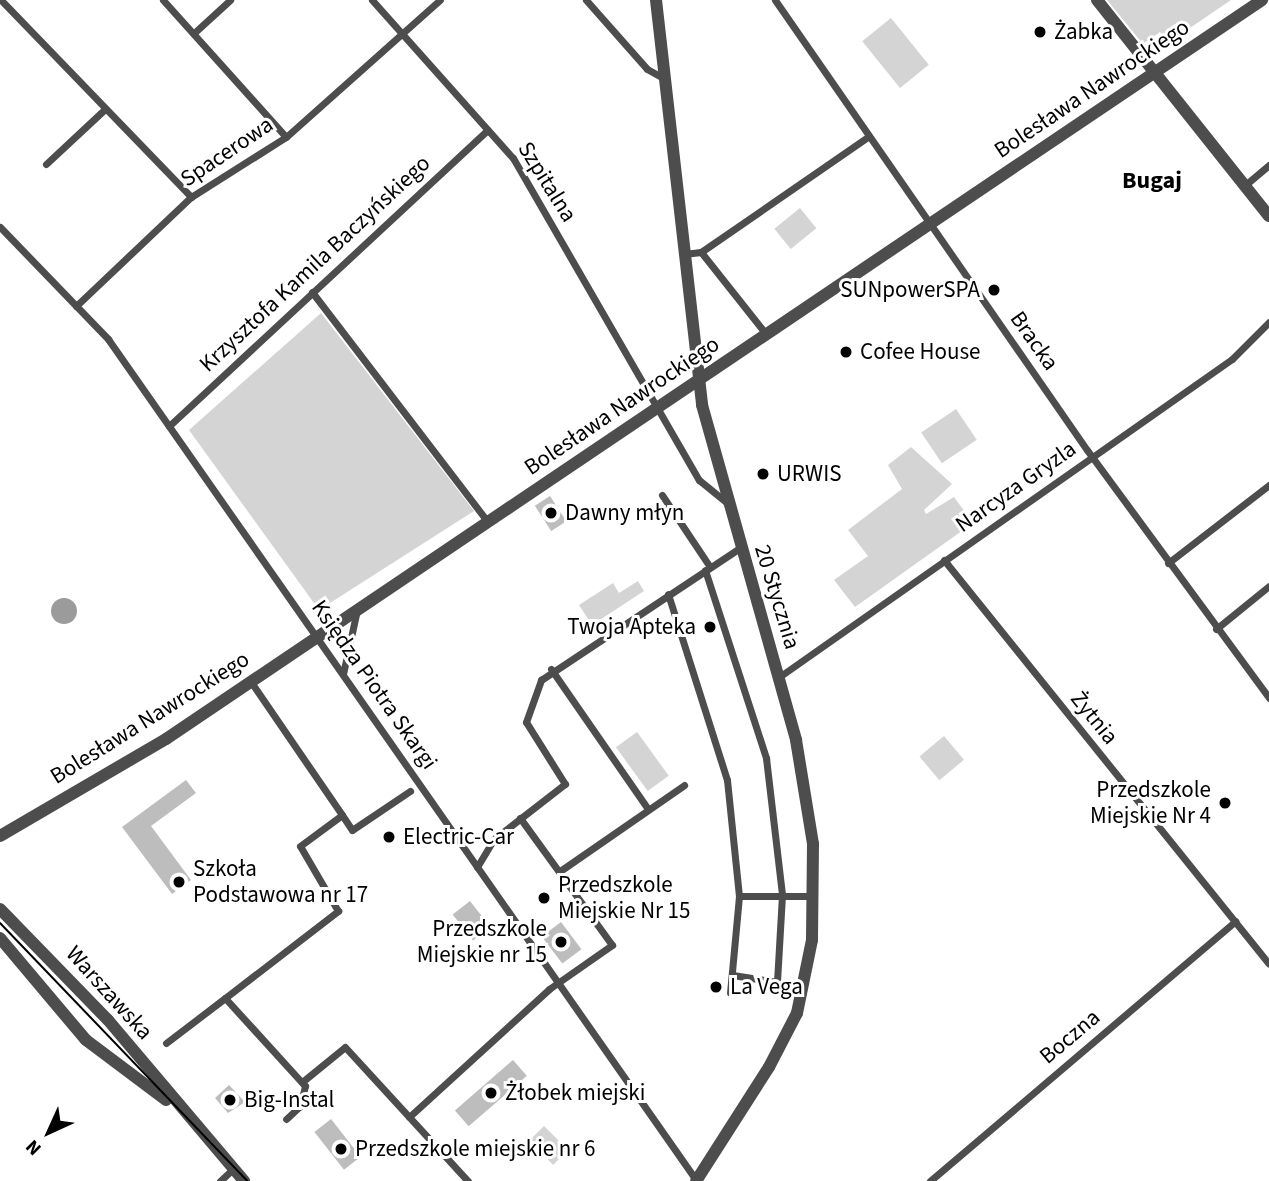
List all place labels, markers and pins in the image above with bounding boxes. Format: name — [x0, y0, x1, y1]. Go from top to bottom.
place label: Żabka — [1054, 18, 1113, 46]
marker: Żabka — [1032, 24, 1048, 40]
place label: SUNpowerSPA — [840, 276, 980, 304]
marker: SUNpowerSPA — [986, 282, 1002, 298]
place label: Cofee House — [860, 338, 980, 366]
marker: Cofee House — [838, 344, 854, 360]
place label: URWIS — [777, 460, 841, 488]
marker: URWIS — [755, 466, 771, 482]
place label: Dawny młyn — [565, 499, 684, 527]
marker: Dawny młyn — [543, 505, 559, 521]
place label: Twoja Apteka — [567, 613, 696, 641]
marker: Twoja Apteka — [702, 619, 718, 635]
place label: Przedszkole Miejskie Nr 4 — [1090, 776, 1211, 830]
marker: Przedszkole Miejskie Nr 4 — [1217, 795, 1233, 811]
place label: Electric-Car — [403, 823, 514, 851]
marker: Electric-Car — [381, 829, 397, 845]
place label: Szkoła Podstawowa nr 17 — [193, 855, 368, 909]
place label: Przedszkole Miejskie Nr 15 — [558, 871, 690, 925]
marker: Szkoła Podstawowa nr 17 — [171, 874, 187, 890]
marker: Przedszkole Miejskie Nr 15 — [536, 890, 552, 906]
place label: Przedszkole Miejskie nr 15 — [417, 915, 547, 969]
marker: Przedszkole Miejskie nr 15 — [553, 934, 569, 950]
place label: La Vega — [730, 973, 803, 1001]
marker: La Vega — [708, 979, 724, 995]
place label: Żłobek miejski — [505, 1079, 645, 1107]
marker: Żłobek miejski — [483, 1085, 499, 1101]
place label: Big-Instal — [244, 1086, 334, 1114]
marker: Big-Instal — [222, 1092, 238, 1108]
place label: Przedszkole miejskie nr 6 — [355, 1135, 595, 1163]
marker: Przedszkole miejskie nr 6 — [333, 1141, 349, 1157]

